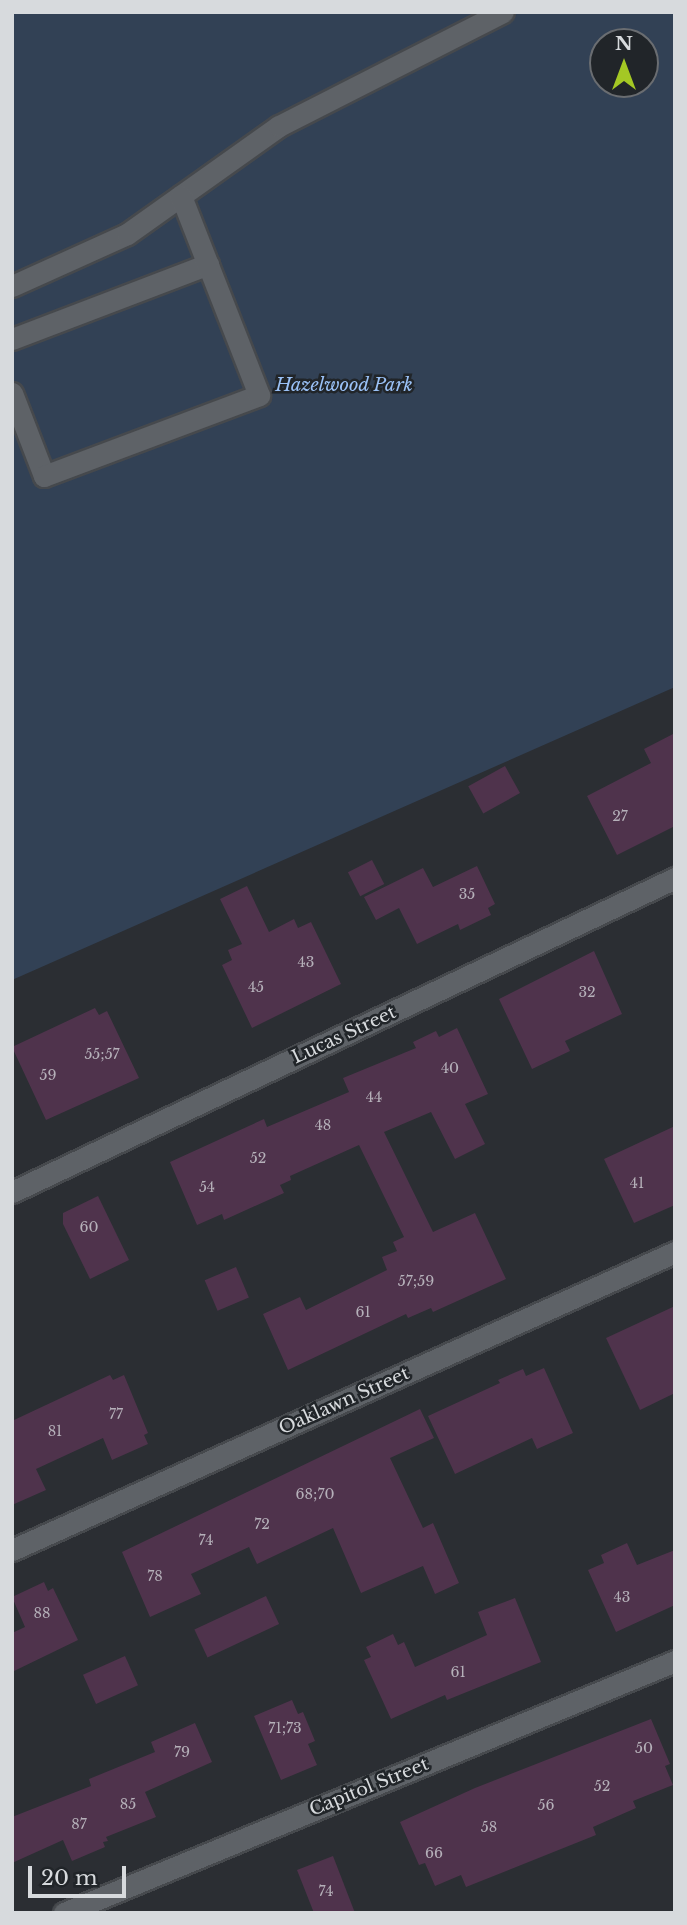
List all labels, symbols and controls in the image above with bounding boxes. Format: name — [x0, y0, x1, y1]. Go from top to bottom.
north arrow — [589, 28, 659, 98]
text: N — [615, 32, 633, 55]
park label: Hazelwood Park — [275, 374, 413, 396]
house number: 27 — [612, 808, 628, 824]
house number: 35 — [459, 886, 475, 902]
house number: 43 — [298, 954, 314, 970]
house number: 45 — [248, 979, 264, 995]
house number: 32 — [578, 984, 596, 1000]
street label: Lucas Street — [289, 1001, 399, 1069]
house number: 55;57 — [84, 1046, 120, 1062]
house number: 40 — [441, 1060, 459, 1076]
house number: 59 — [40, 1067, 56, 1083]
house number: 44 — [366, 1089, 382, 1105]
house number: 48 — [315, 1117, 331, 1133]
house number: 52 — [250, 1150, 266, 1166]
house number: 41 — [630, 1175, 644, 1191]
house number: 54 — [199, 1179, 215, 1195]
house number: 60 — [80, 1219, 98, 1235]
house number: 57;59 — [398, 1273, 434, 1289]
house number: 61 — [355, 1304, 371, 1320]
street label: Oaklawn Street — [275, 1363, 413, 1439]
house number: 77 — [109, 1406, 123, 1422]
house number: 81 — [48, 1423, 62, 1439]
house number: 68;70 — [296, 1486, 334, 1502]
house number: 72 — [254, 1516, 270, 1532]
house number: 74 — [199, 1532, 213, 1548]
house number: 78 — [147, 1568, 163, 1584]
house number: 43 — [614, 1589, 630, 1605]
house number: 88 — [34, 1605, 50, 1621]
house number: 61 — [450, 1664, 466, 1680]
house number: 71;73 — [268, 1720, 302, 1736]
house number: 50 — [635, 1740, 653, 1756]
house number: 79 — [174, 1744, 190, 1760]
street label: Capitol Street — [306, 1753, 432, 1821]
house number: 52 — [594, 1778, 610, 1794]
house number: 85 — [120, 1796, 136, 1812]
house number: 56 — [538, 1797, 554, 1813]
house number: 87 — [71, 1816, 87, 1832]
house number: 58 — [481, 1819, 497, 1835]
house number: 66 — [425, 1845, 443, 1861]
scale bar — [32, 1852, 130, 1896]
text: 20 m — [41, 1865, 98, 1891]
house number: 74 — [319, 1883, 333, 1899]

